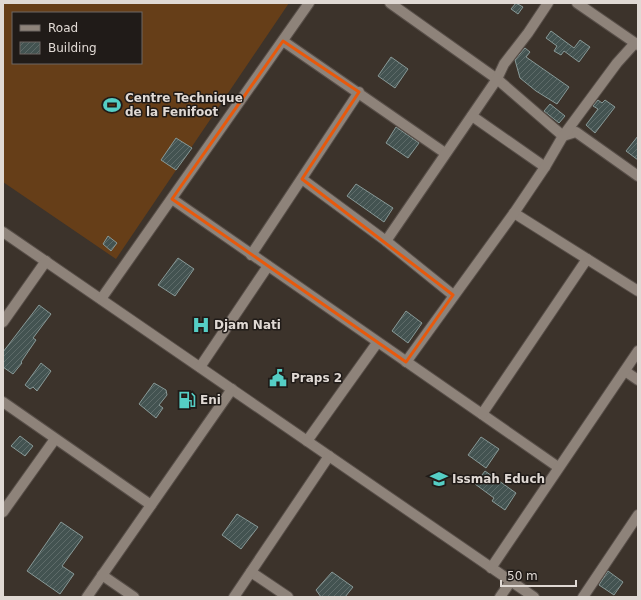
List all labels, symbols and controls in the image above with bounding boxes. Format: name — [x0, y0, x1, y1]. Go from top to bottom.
legend — [12, 12, 142, 64]
text: Road — [48, 21, 78, 35]
text: Building — [48, 41, 97, 55]
place label: Centre Technique de la Fenifoot — [125, 91, 243, 119]
sports icon: Centre Technique de la Fenifoot — [102, 95, 122, 115]
hospital icon: Djam Nati — [191, 315, 211, 335]
place label: Djam Nati — [214, 318, 281, 332]
public building icon: Praps 2 — [268, 368, 288, 388]
place label: Praps 2 — [291, 371, 342, 385]
fuel station icon: Eni — [177, 390, 197, 410]
place label: Eni — [200, 393, 221, 407]
school or university icon: Issmah Educh — [429, 469, 449, 489]
place label: Issmah Educh — [452, 472, 545, 486]
scale bar — [501, 562, 576, 588]
text: 50 m — [507, 569, 538, 583]

